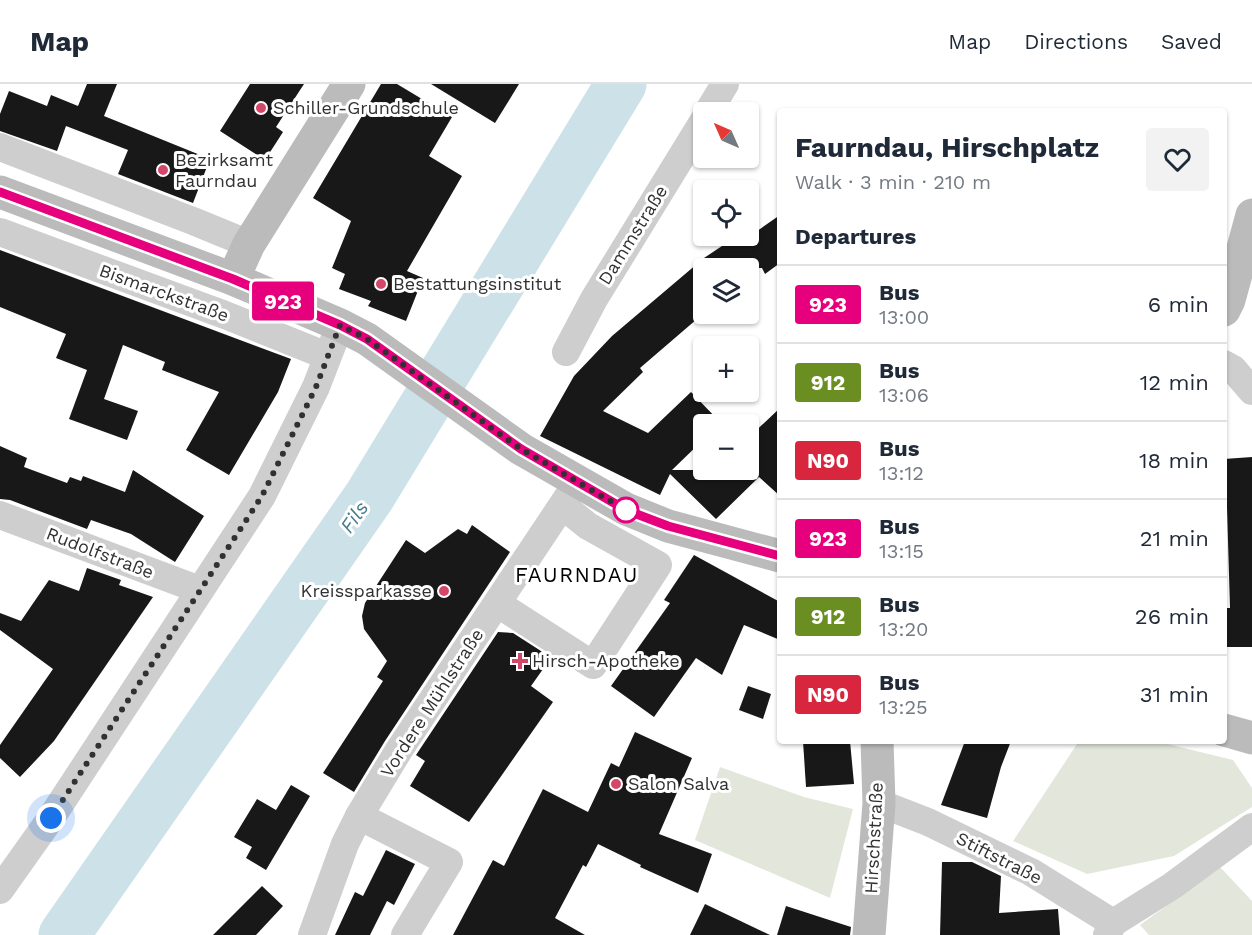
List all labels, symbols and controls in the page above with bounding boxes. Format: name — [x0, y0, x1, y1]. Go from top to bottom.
text: Map — [30, 25, 89, 58]
text: Map — [948, 29, 991, 54]
text: Directions — [1024, 29, 1128, 54]
text: Saved — [1161, 29, 1222, 54]
place label: Schiller-Grundschule — [273, 97, 459, 118]
marker: Schiller-Grundschule — [254, 101, 268, 115]
north arrow — [693, 102, 759, 168]
map controls — [693, 102, 759, 480]
button: heart — [1146, 128, 1209, 191]
text: Faurndau, Hirschplatz — [795, 131, 1099, 164]
place label: Bezirksamt Faurndau — [175, 149, 274, 191]
marker: Bezirksamt Faurndau — [156, 163, 170, 177]
text: Walk · 3 min · 210 m — [795, 170, 991, 194]
button: locate — [693, 180, 759, 246]
street label: Dammstraße — [594, 181, 671, 288]
text: Departures — [795, 224, 916, 249]
button: layers — [693, 258, 759, 324]
street label: Bismarckstraße — [97, 259, 232, 326]
place label: Bestattungsinstitut — [393, 273, 562, 294]
marker: Bestattungsinstitut — [374, 277, 388, 291]
text: Bus — [879, 280, 919, 305]
line badge: 923 — [248, 282, 318, 320]
text: 923 — [264, 289, 302, 314]
text: 923 — [809, 292, 847, 317]
text: 6 min — [1148, 292, 1209, 317]
text: 13:00 — [879, 305, 929, 329]
button: + — [693, 336, 759, 402]
text: Bus — [879, 358, 919, 383]
text: 912 — [811, 370, 845, 395]
text: 12 min — [1140, 370, 1209, 395]
text: 13:06 — [879, 383, 929, 407]
button: − — [693, 414, 759, 480]
text: Bus — [879, 436, 919, 461]
text: N90 — [807, 448, 849, 473]
text: 18 min — [1139, 448, 1209, 473]
text: 13:12 — [879, 461, 924, 485]
water label: Fils — [335, 497, 373, 537]
unlabelled marker — [613, 497, 639, 523]
text: Bus — [879, 514, 919, 539]
street label: Rudolfstraße — [44, 522, 157, 583]
text: 923 — [809, 526, 847, 551]
text: 21 min — [1140, 526, 1209, 551]
text: 13:15 — [879, 539, 924, 563]
district label: FAURNDAU — [515, 562, 639, 587]
place label: Kreissparkasse — [301, 580, 432, 601]
marker: Kreissparkasse — [437, 584, 451, 598]
text: Bus — [879, 592, 919, 617]
text: 912 — [811, 604, 845, 629]
text: 26 min — [1135, 604, 1209, 629]
text: 13:20 — [879, 617, 928, 641]
street label: Vordere Mühlstraße — [376, 625, 487, 781]
place label: Hirsch-Apotheke — [532, 650, 680, 671]
marker: Hirsch-Apotheke — [513, 654, 527, 668]
text: Bus — [879, 670, 919, 695]
text: N90 — [807, 682, 849, 707]
text: 31 min — [1140, 682, 1209, 707]
text: 13:25 — [879, 695, 928, 719]
place label: Salon Salva — [628, 773, 729, 794]
marker: Salon Salva — [609, 777, 623, 791]
street label: Hirschstraße — [860, 782, 887, 894]
your location — [36, 803, 66, 833]
street label: Stiftstraße — [953, 827, 1046, 888]

